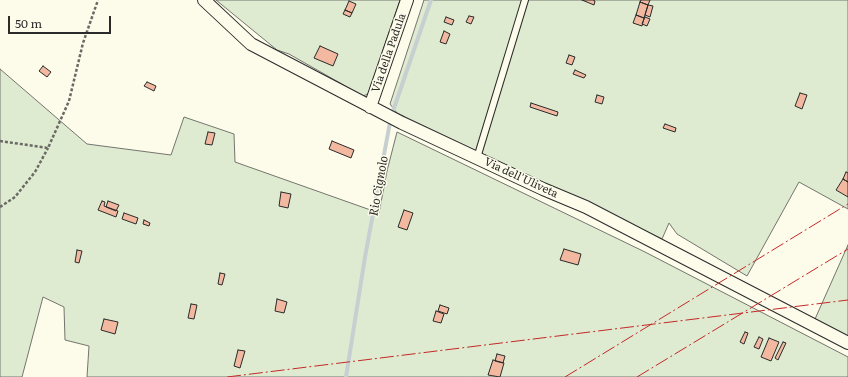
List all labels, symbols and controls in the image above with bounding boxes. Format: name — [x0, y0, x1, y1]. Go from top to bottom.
scale bar — [10, 8, 113, 34]
street label: Via della Padula — [369, 12, 409, 94]
text: 50 m — [15, 14, 42, 32]
water label: Rio Cignolo — [367, 155, 391, 217]
street label: Via dell'Uliveta — [482, 155, 560, 201]

